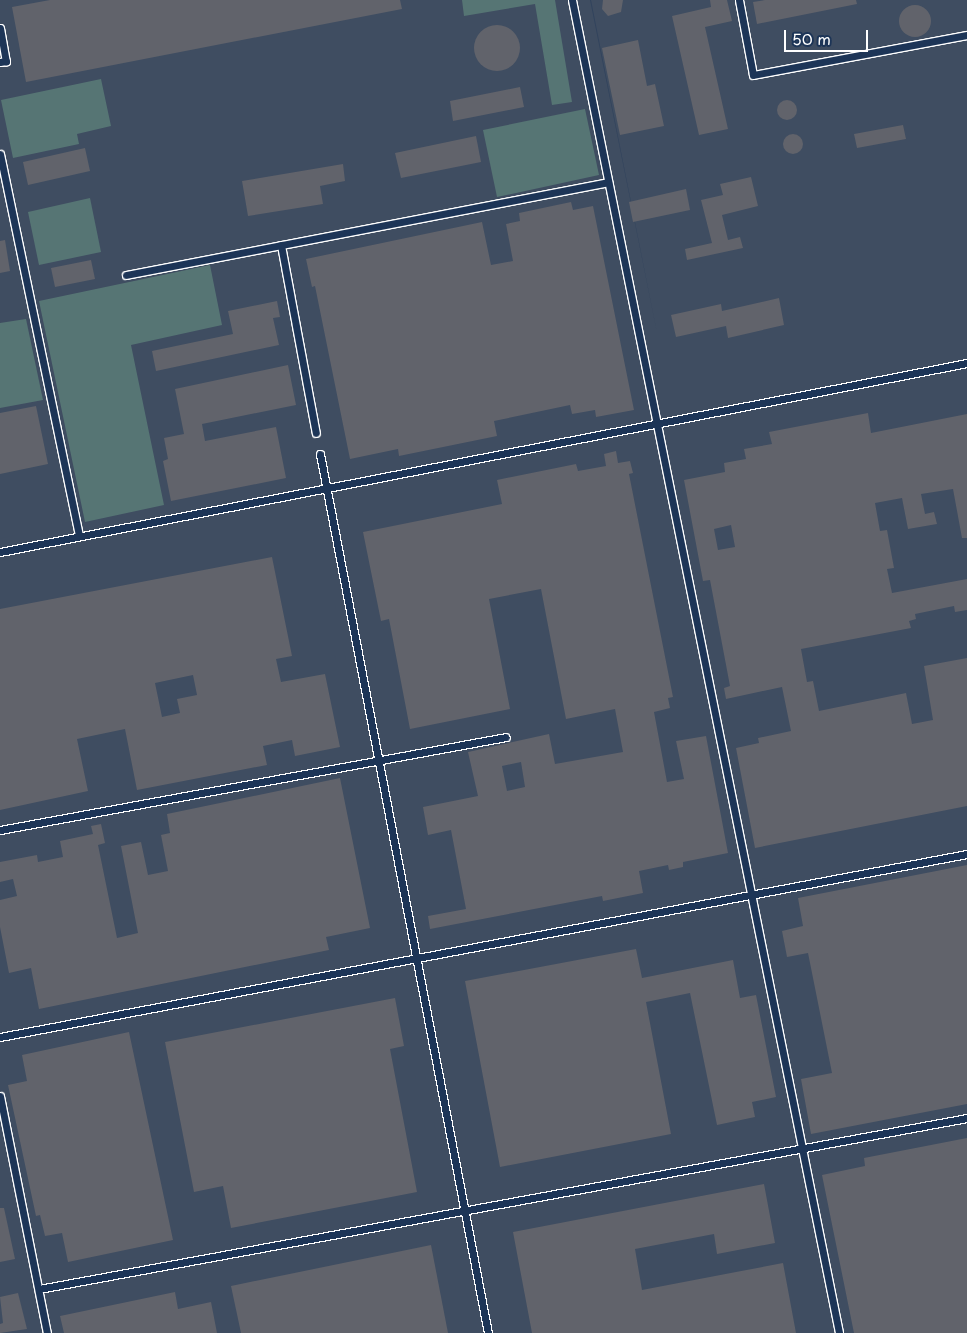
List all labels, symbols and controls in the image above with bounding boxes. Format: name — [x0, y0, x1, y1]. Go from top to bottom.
scale bar — [787, 20, 871, 52]
text: 50 m — [792, 27, 831, 50]

